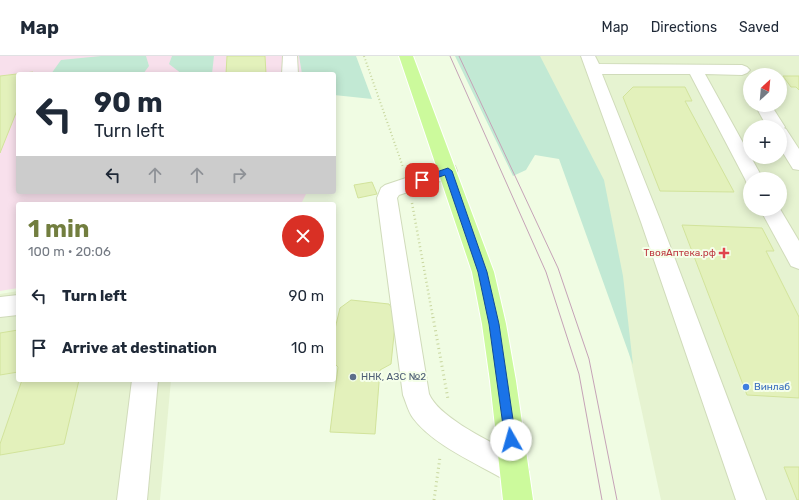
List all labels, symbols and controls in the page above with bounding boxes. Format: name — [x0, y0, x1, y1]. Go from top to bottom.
text: Map — [20, 16, 59, 39]
text: Map — [602, 19, 629, 36]
text: Directions — [651, 19, 717, 36]
text: Saved — [739, 19, 779, 36]
north arrow — [743, 68, 787, 112]
map controls — [743, 68, 787, 216]
text: 90 m — [94, 86, 163, 119]
icon: left — [28, 88, 80, 140]
text: Turn left — [94, 120, 164, 142]
button: + — [743, 120, 787, 164]
pin — [405, 163, 439, 197]
icon: left — [102, 164, 124, 186]
icon: ahead — [144, 164, 166, 186]
icon: ahead — [186, 164, 208, 186]
icon: right — [228, 164, 250, 186]
icon: arrive — [411, 169, 433, 191]
button: − — [743, 172, 787, 216]
text: 1 min — [28, 215, 89, 243]
button: close — [282, 215, 324, 257]
text: 100 m · 20:06 — [28, 244, 111, 259]
place label: ТвояАптека.рф — [644, 247, 716, 259]
marker: ТвояАптека.рф — [719, 248, 729, 258]
icon: left — [28, 285, 50, 307]
text: Turn left — [62, 287, 127, 305]
text: 90 m — [289, 287, 324, 305]
icon: arrive — [28, 337, 50, 359]
text: Arrive at destination — [62, 339, 217, 357]
text: 10 m — [291, 339, 324, 357]
place label: ННК, АЗС №2 — [361, 371, 426, 383]
marker: ННК, АЗС №2 — [348, 372, 358, 382]
place label: Винлаб — [754, 381, 790, 393]
marker: Винлаб — [741, 382, 751, 392]
position arrow — [490, 419, 532, 461]

